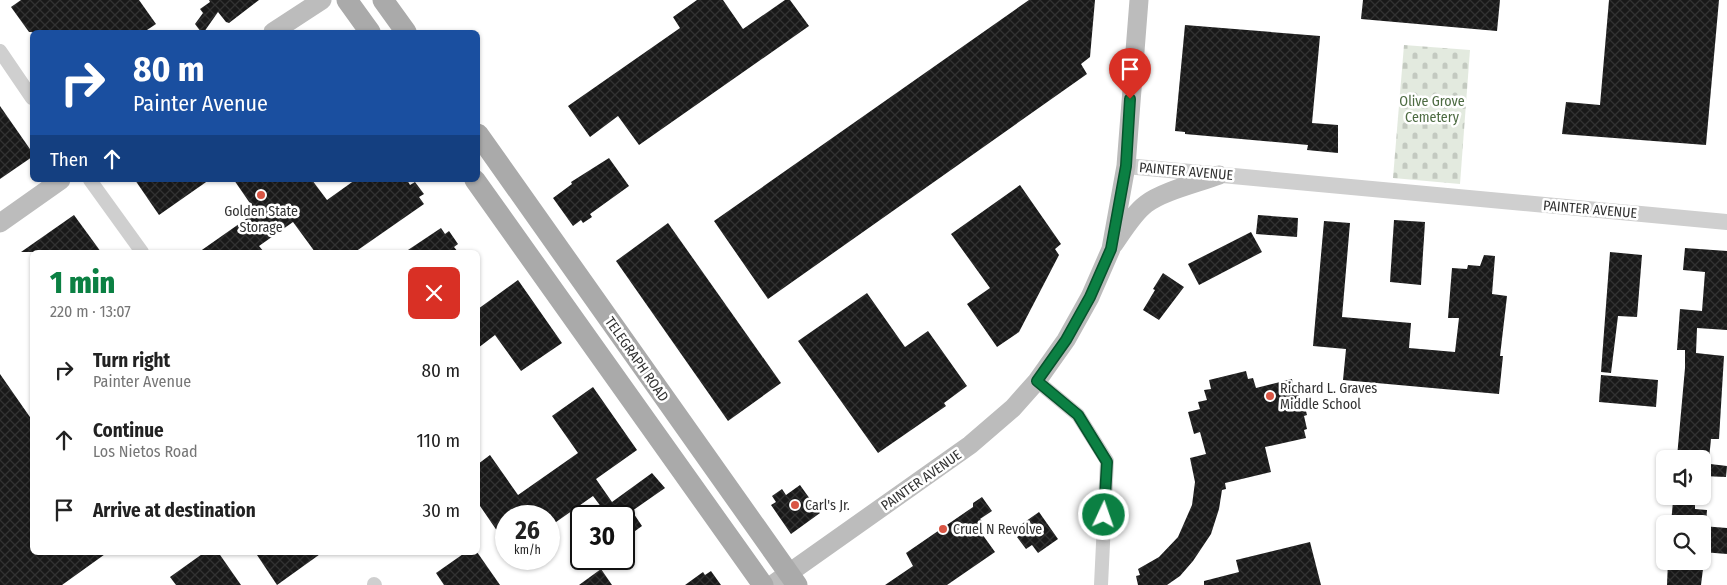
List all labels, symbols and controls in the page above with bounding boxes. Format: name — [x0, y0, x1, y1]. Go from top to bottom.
text: 80 m — [133, 48, 205, 90]
pin — [1109, 48, 1151, 99]
icon: right — [50, 50, 115, 115]
icon: arrive — [1116, 55, 1144, 83]
text: Painter Avenue — [133, 90, 268, 117]
park label: Olive Grove Cemetery — [1399, 93, 1465, 126]
icon: ahead — [98, 145, 126, 173]
text: Then — [50, 148, 88, 171]
street label: PAINTER AVENUE — [1138, 159, 1234, 184]
marker: Golden State Storage — [255, 189, 267, 201]
street label: PAINTER AVENUE — [1542, 197, 1638, 222]
place label: Golden State Storage — [224, 203, 298, 236]
text: 1 min — [50, 265, 115, 301]
button: close — [408, 267, 460, 319]
text: 220 m · 13:07 — [50, 302, 131, 321]
street label: TELEGRAPH ROAD — [601, 314, 672, 405]
text: Turn right — [93, 349, 170, 372]
icon: right — [50, 356, 78, 384]
text: 80 m — [422, 359, 460, 382]
text: Painter Avenue — [93, 372, 191, 391]
place label: Richard L. Graves Middle School — [1280, 380, 1377, 413]
marker: Richard L. Graves Middle School — [1264, 390, 1276, 402]
text: Continue — [93, 419, 164, 442]
icon: ahead — [50, 426, 78, 454]
text: 110 m — [416, 429, 460, 452]
text: Los Nietos Road — [93, 442, 198, 461]
street label: PAINTER AVENUE — [878, 446, 965, 514]
map controls — [1656, 450, 1711, 570]
button: sound — [1656, 450, 1711, 505]
position arrow — [1077, 488, 1129, 540]
icon: arrive — [50, 496, 78, 524]
place label: Carl's Jr. — [805, 497, 850, 514]
text: Arrive at destination — [93, 499, 256, 522]
text: 30 m — [422, 499, 460, 522]
marker: Carl's Jr. — [789, 499, 801, 511]
speed limit sign: 30 — [570, 505, 635, 570]
button: search — [1656, 515, 1711, 570]
text: 26 — [515, 516, 540, 546]
place label: Cruel N Revolve — [953, 521, 1042, 538]
marker: Cruel N Revolve — [937, 523, 949, 535]
text: km/h — [514, 543, 541, 557]

